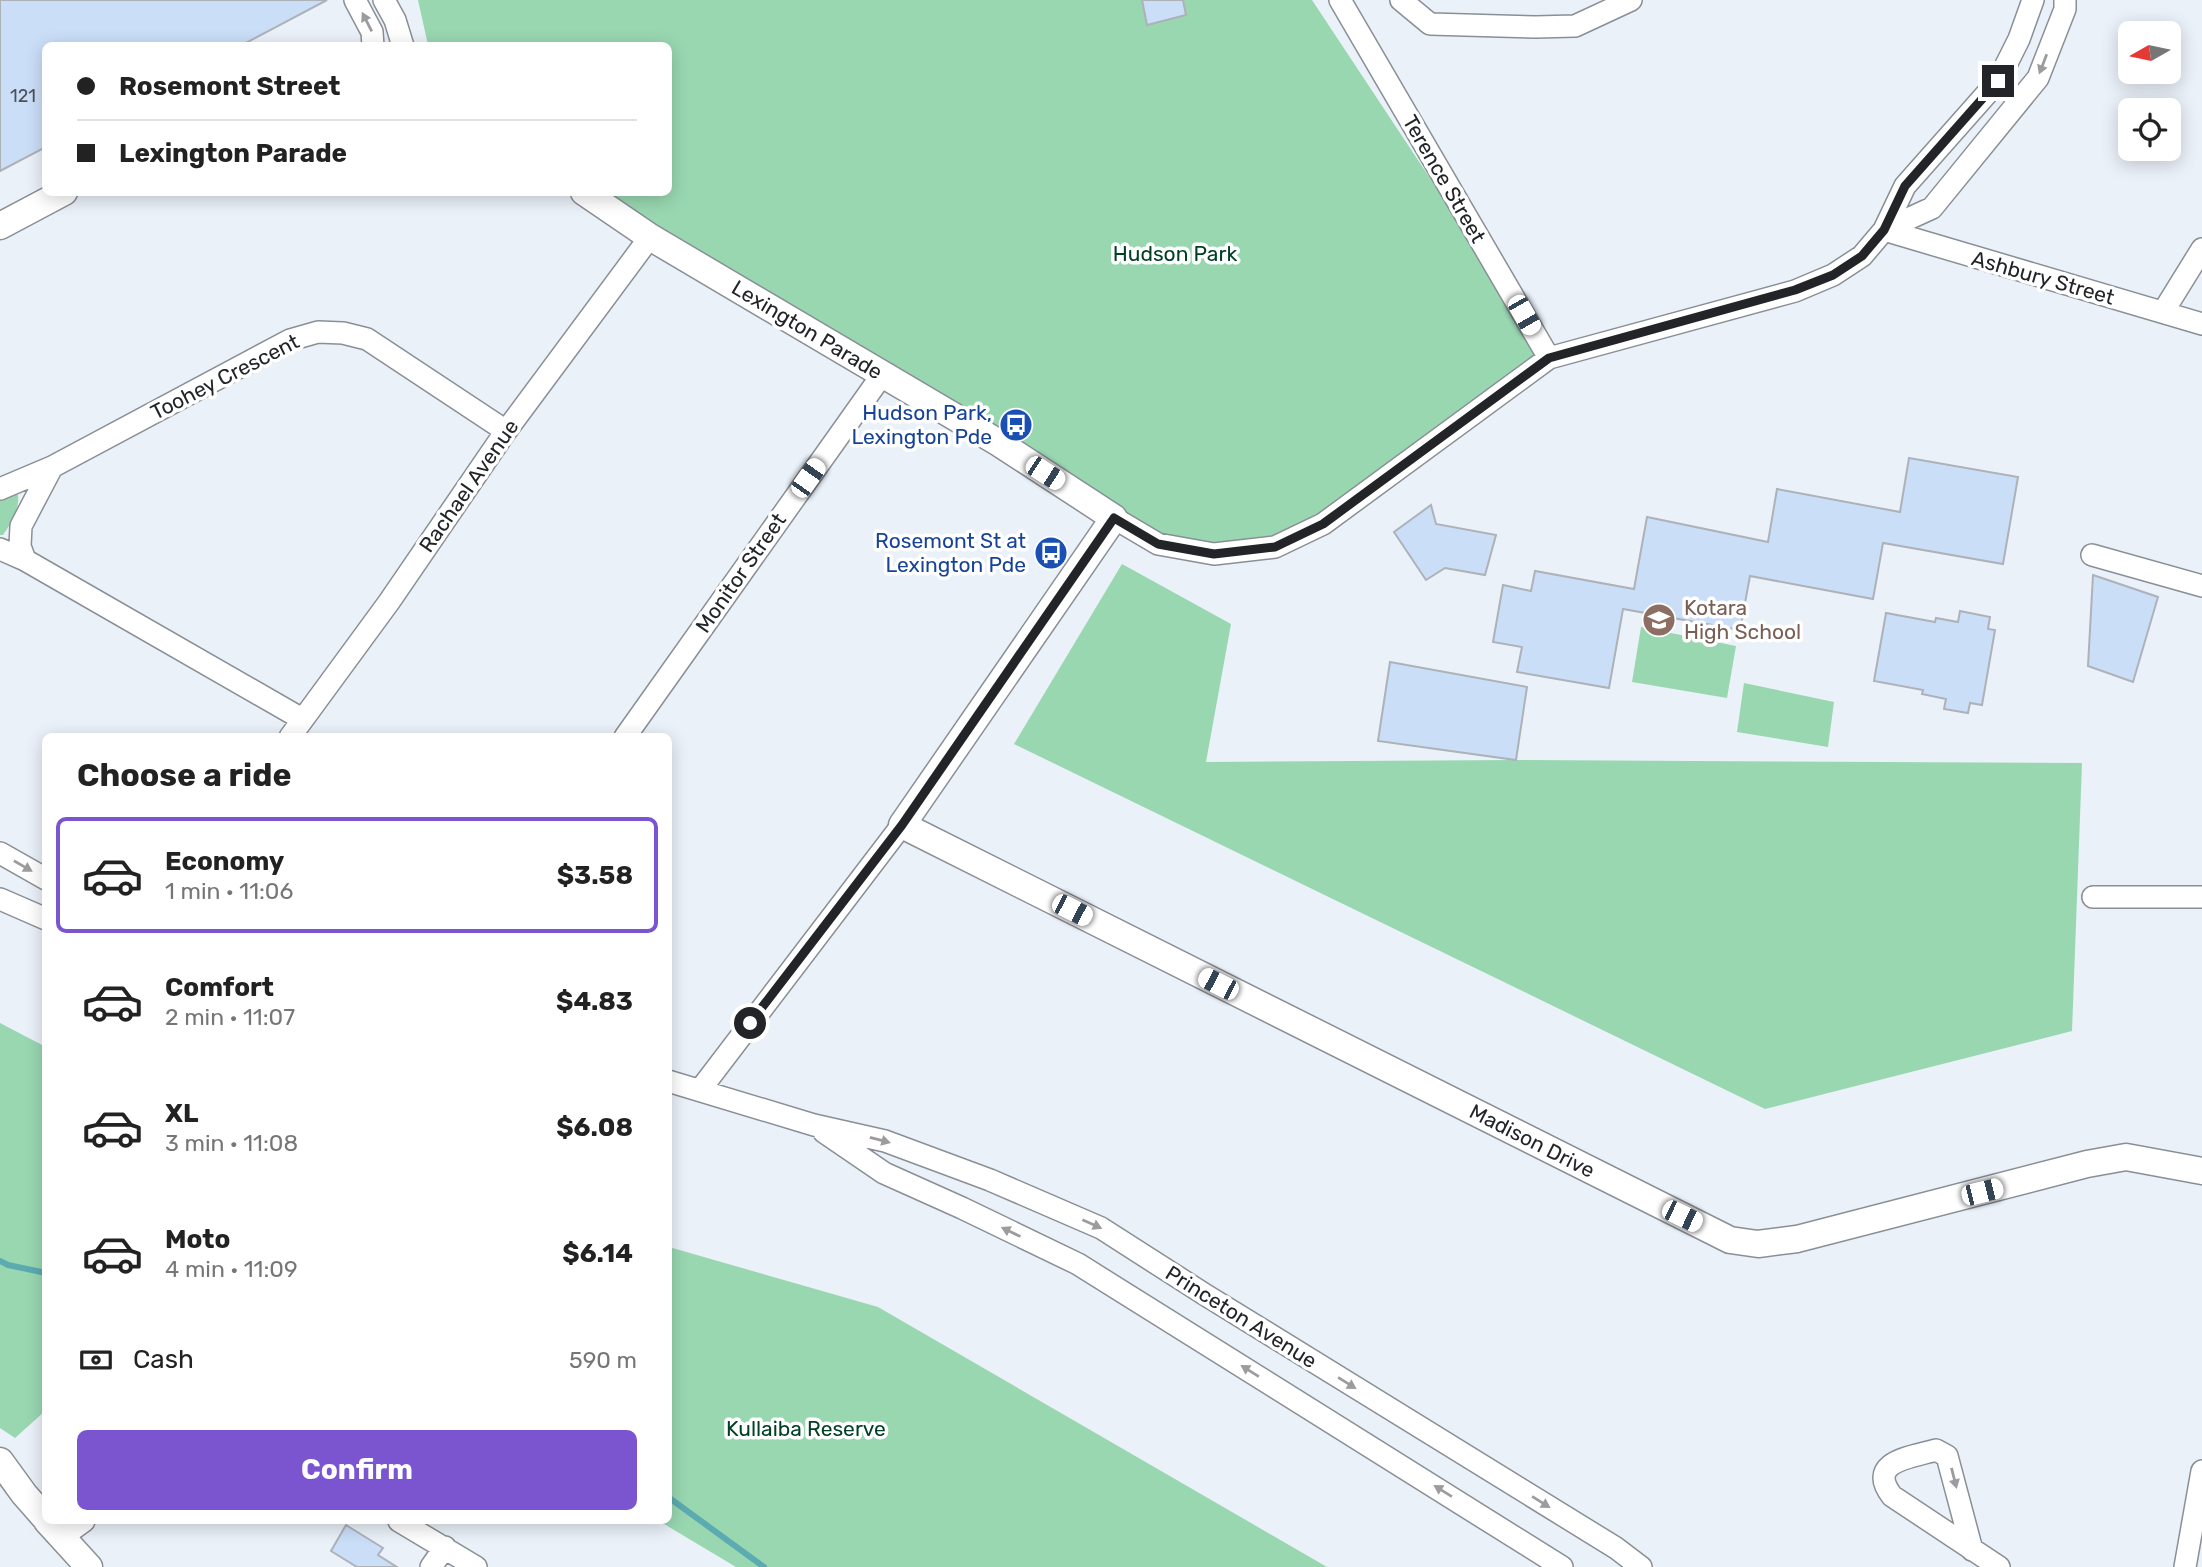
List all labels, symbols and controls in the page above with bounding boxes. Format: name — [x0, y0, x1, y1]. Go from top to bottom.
one-way arrow — [361, 12, 372, 32]
north arrow — [2118, 21, 2180, 84]
map controls — [2118, 21, 2181, 161]
one-way arrow — [2038, 54, 2049, 75]
route end — [1982, 65, 2014, 97]
text: Rosemont Street — [119, 71, 341, 102]
house number: 121 — [10, 85, 36, 107]
button: locate — [2118, 98, 2181, 161]
street label: Terence Street — [1398, 110, 1491, 247]
text: Lexington Parade — [119, 138, 347, 169]
park label: Hudson Park — [1113, 241, 1237, 266]
street label: Ashbury Street — [1969, 245, 2118, 310]
street label: Lexington Parade — [727, 275, 887, 384]
car — [1505, 292, 1544, 338]
street label: Toohey Crescent — [147, 328, 303, 425]
place label: Hudson Park, Lexington Pde — [851, 400, 992, 449]
bus stop icon: Hudson Park, Lexington Pde — [997, 406, 1035, 444]
street label: Rachael Avenue — [414, 415, 524, 557]
car — [1022, 453, 1069, 493]
car — [788, 455, 829, 501]
street label: Monitor Street — [690, 508, 791, 637]
place label: Rosemont St at Lexington Pde — [875, 528, 1026, 577]
bus stop icon: Rosemont St at Lexington Pde — [1032, 534, 1070, 572]
place label: Kotara High School — [1684, 595, 1801, 644]
school or university icon: Kotara High School — [1640, 601, 1678, 639]
text: Choose a ride — [77, 756, 291, 794]
icon: car — [81, 844, 144, 907]
text: Economy — [165, 846, 284, 877]
one-way arrow — [13, 860, 32, 872]
text: $3.58 — [557, 860, 633, 891]
text: 1 min · 11:06 — [165, 877, 293, 905]
car — [1049, 891, 1096, 929]
car — [1195, 965, 1242, 1003]
icon: car — [81, 970, 144, 1033]
text: Comfort — [165, 972, 274, 1003]
text: $4.83 — [556, 986, 633, 1017]
text: 2 min · 11:07 — [165, 1003, 295, 1031]
route start — [734, 1007, 766, 1039]
icon: car — [81, 1096, 144, 1159]
text: XL — [165, 1098, 198, 1129]
street label: Madison Drive — [1466, 1098, 1599, 1183]
text: $6.08 — [556, 1112, 633, 1143]
text: 3 min · 11:08 — [165, 1129, 298, 1157]
one-way arrow — [870, 1136, 891, 1146]
car — [1960, 1177, 2005, 1207]
car — [1659, 1197, 1706, 1235]
one-way arrow — [1081, 1219, 1102, 1230]
icon: car — [81, 1222, 144, 1285]
text: Moto — [165, 1224, 230, 1255]
one-way arrow — [1001, 1226, 1021, 1237]
text: $6.14 — [562, 1238, 633, 1269]
text: 4 min · 11:09 — [165, 1255, 298, 1283]
street label: Princeton Avenue — [1161, 1260, 1322, 1373]
icon: cash — [77, 1341, 115, 1379]
text: Cash — [133, 1344, 194, 1375]
text: 590 m — [569, 1346, 637, 1374]
one-way arrow — [1240, 1364, 1259, 1377]
one-way arrow — [1338, 1376, 1357, 1389]
park label: Kullaiba Reserve — [726, 1416, 886, 1441]
button: Confirm — [77, 1430, 637, 1510]
one-way arrow — [1949, 1467, 1960, 1489]
one-way arrow — [1433, 1485, 1452, 1498]
one-way arrow — [1531, 1495, 1550, 1508]

